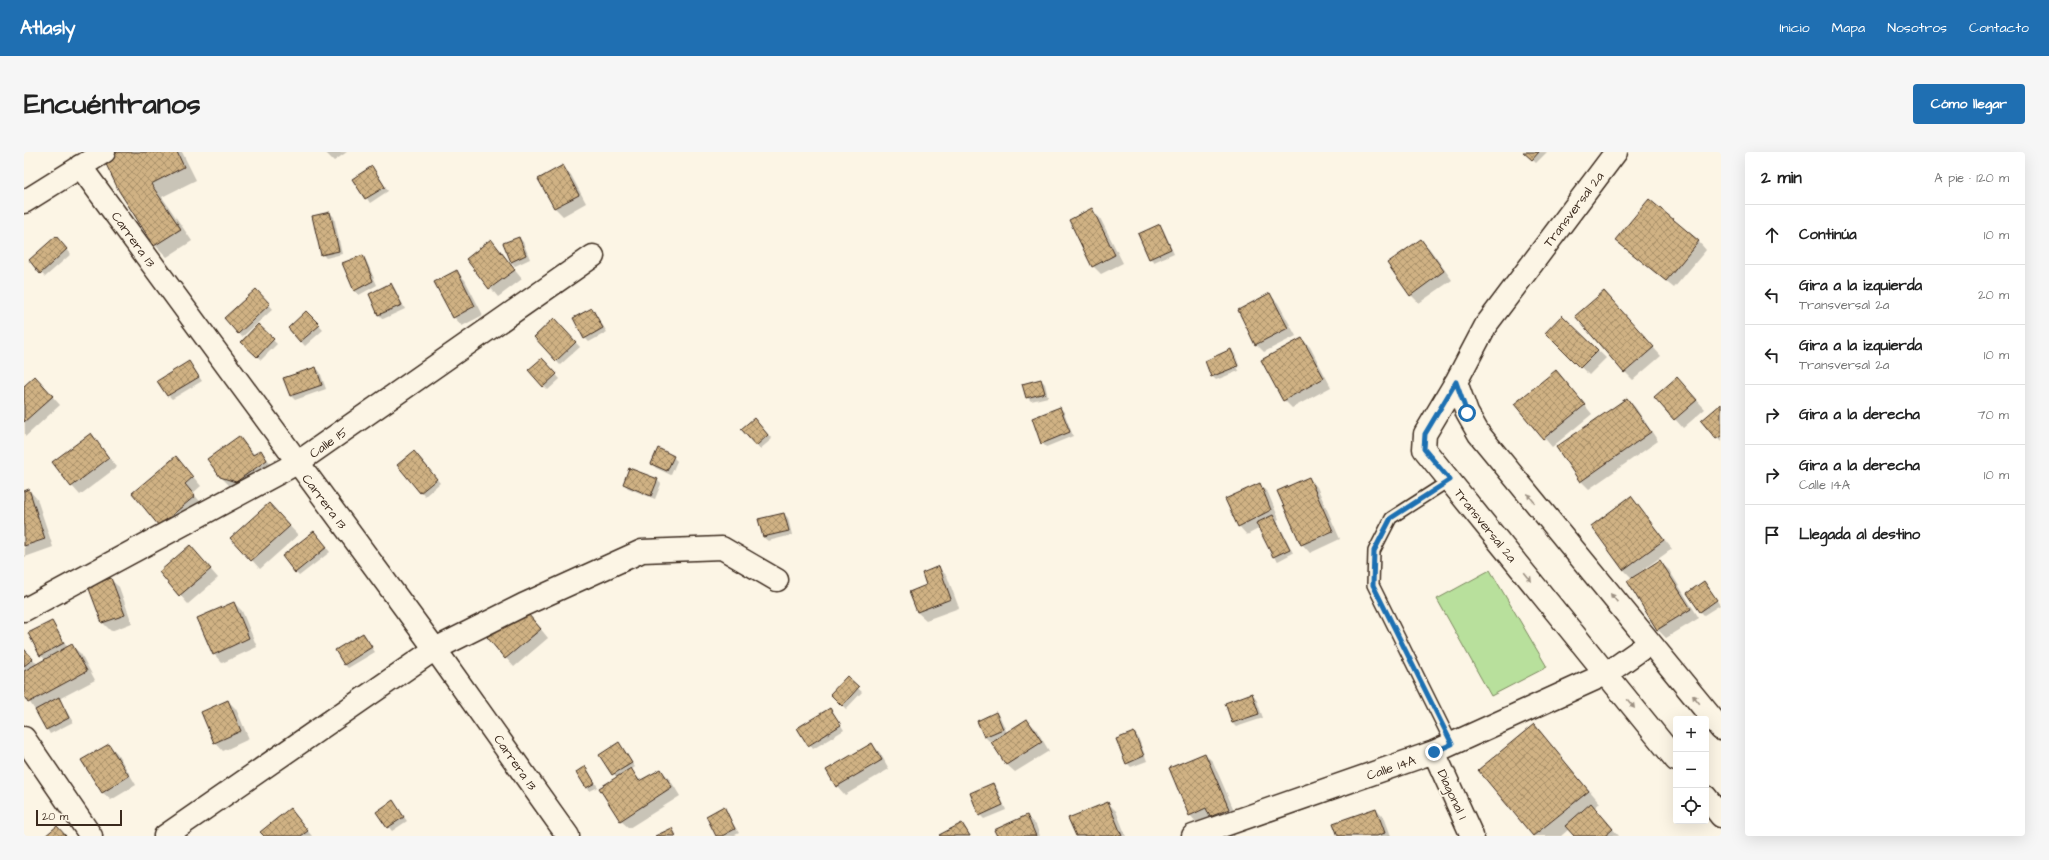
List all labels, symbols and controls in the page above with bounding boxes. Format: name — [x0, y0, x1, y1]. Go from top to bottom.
text: Atlasly — [20, 15, 75, 42]
text: Inicio — [1779, 18, 1810, 38]
text: Mapa — [1832, 18, 1865, 38]
text: Nosotros — [1887, 18, 1947, 38]
text: Contacto — [1969, 18, 2029, 38]
button: Cómo llegar — [1913, 84, 2025, 124]
text: Encuéntranos — [24, 85, 200, 124]
text: 2 min — [1761, 166, 1802, 190]
street label: Transversal 2a — [1539, 168, 1608, 251]
text: A pie · 120 m — [1934, 169, 2009, 187]
street label: Carrera 13 — [107, 208, 160, 271]
icon: ahead — [1761, 224, 1783, 246]
text: Continúa — [1799, 224, 1857, 245]
text: 10 m — [1984, 226, 2009, 244]
text: Gira a la izquierda — [1799, 275, 1922, 296]
icon: left — [1761, 284, 1783, 306]
text: 20 m — [1978, 286, 2009, 304]
text: Transversal 2a — [1799, 296, 1889, 314]
text: Gira a la izquierda — [1799, 335, 1922, 356]
icon: left — [1761, 344, 1783, 366]
text: 10 m — [1984, 346, 2009, 364]
text: Transversal 2a — [1799, 356, 1889, 374]
route start — [1458, 404, 1476, 422]
icon: right — [1761, 404, 1783, 426]
text: Gira a la derecha — [1799, 404, 1920, 425]
text: 70 m — [1977, 406, 2009, 424]
street label: Calle 15 — [306, 423, 351, 463]
text: Gira a la derecha — [1799, 455, 1920, 476]
icon: right — [1761, 464, 1783, 486]
text: 10 m — [1984, 466, 2009, 484]
street label: Carrera 13 — [298, 470, 351, 533]
text: Calle 14A — [1799, 476, 1850, 494]
street label: Transversal 2a — [1450, 485, 1521, 567]
one-way arrow — [1527, 493, 1536, 503]
icon: arrive — [1761, 524, 1783, 546]
text: Llegada al destino — [1799, 524, 1920, 545]
one-way arrow — [1524, 572, 1533, 583]
one-way arrow — [1609, 593, 1618, 604]
one-way arrow — [1692, 693, 1701, 704]
one-way arrow — [1627, 699, 1635, 710]
map controls — [1673, 716, 1709, 824]
button: + — [1673, 716, 1709, 752]
street label: Carrera 13 — [489, 731, 541, 794]
route end — [1425, 743, 1443, 761]
street label: Calle 14A — [1364, 751, 1419, 785]
button: − — [1673, 752, 1709, 788]
street label: Diagonal 1 — [1432, 767, 1472, 823]
button: locate — [1673, 788, 1709, 824]
scale bar — [36, 808, 122, 827]
text: 20 m — [42, 809, 68, 824]

